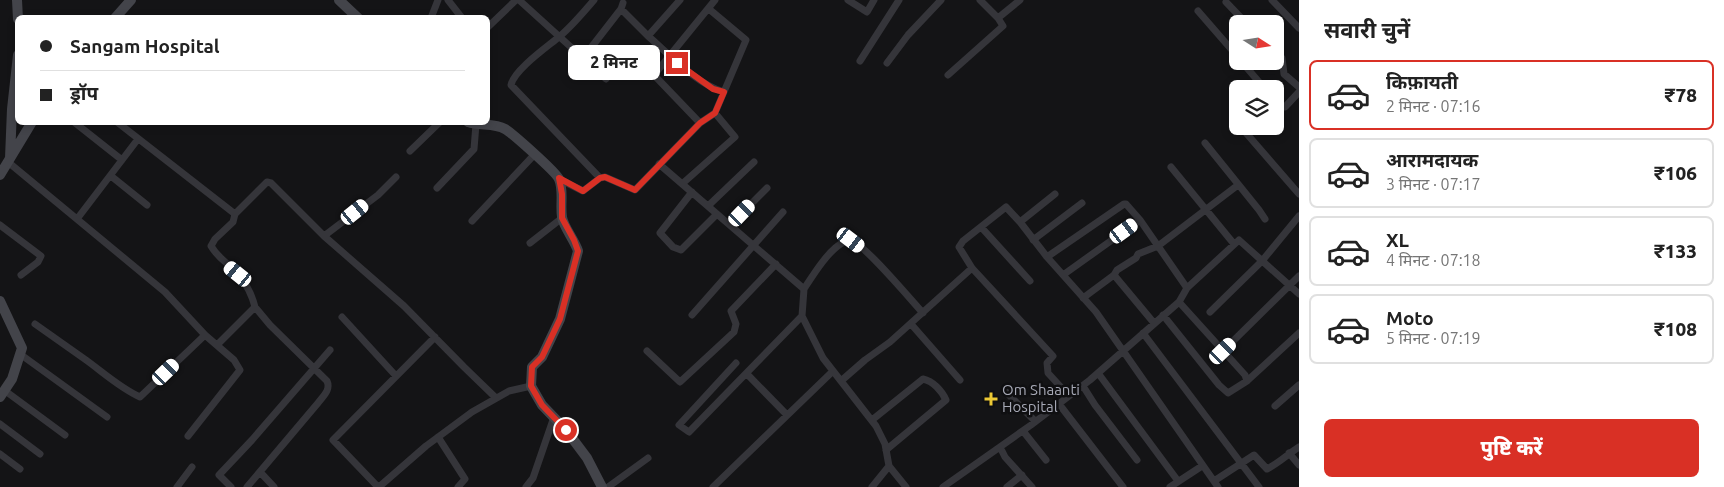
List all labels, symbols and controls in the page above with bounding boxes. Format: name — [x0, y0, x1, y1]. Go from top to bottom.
north arrow — [1229, 15, 1284, 70]
map controls — [1229, 15, 1284, 135]
text: सवारी चुनें — [1324, 17, 1410, 42]
text: Sangam Hospital — [70, 35, 220, 57]
callout: 2 मिनट — [567, 46, 660, 80]
route end — [666, 52, 688, 74]
text: 2 मिनट — [590, 53, 638, 71]
text: किफ़ायती — [1386, 71, 1458, 93]
icon: car — [1326, 73, 1371, 118]
button: layers — [1229, 80, 1284, 135]
text: ड्रॉप — [70, 82, 98, 104]
text: ₹78 — [1665, 84, 1697, 106]
text: 2 मिनट · 07:16 — [1386, 97, 1481, 115]
text: आरामदायक — [1386, 149, 1478, 171]
icon: car — [1326, 151, 1371, 196]
text: ₹106 — [1654, 162, 1697, 184]
text: 3 मिनट · 07:17 — [1386, 175, 1481, 193]
car — [338, 197, 371, 227]
car — [726, 197, 757, 229]
car — [1107, 216, 1140, 246]
car — [834, 225, 867, 255]
icon: car — [1326, 229, 1371, 274]
text: XL — [1386, 229, 1409, 251]
text: ₹133 — [1654, 240, 1697, 262]
text: 4 मिनट · 07:18 — [1386, 251, 1481, 269]
car — [221, 259, 254, 289]
icon: car — [1326, 307, 1371, 352]
text: Moto — [1386, 307, 1434, 329]
text: ₹108 — [1654, 318, 1697, 340]
text: 5 मिनट · 07:19 — [1386, 329, 1481, 347]
car — [1207, 335, 1239, 367]
car — [149, 356, 182, 388]
place label: Om Shaanti Hospital — [1002, 381, 1080, 415]
marker: Om Shaanti Hospital — [984, 392, 998, 406]
route start — [555, 419, 577, 441]
button: पुष्टि करें — [1324, 419, 1699, 477]

